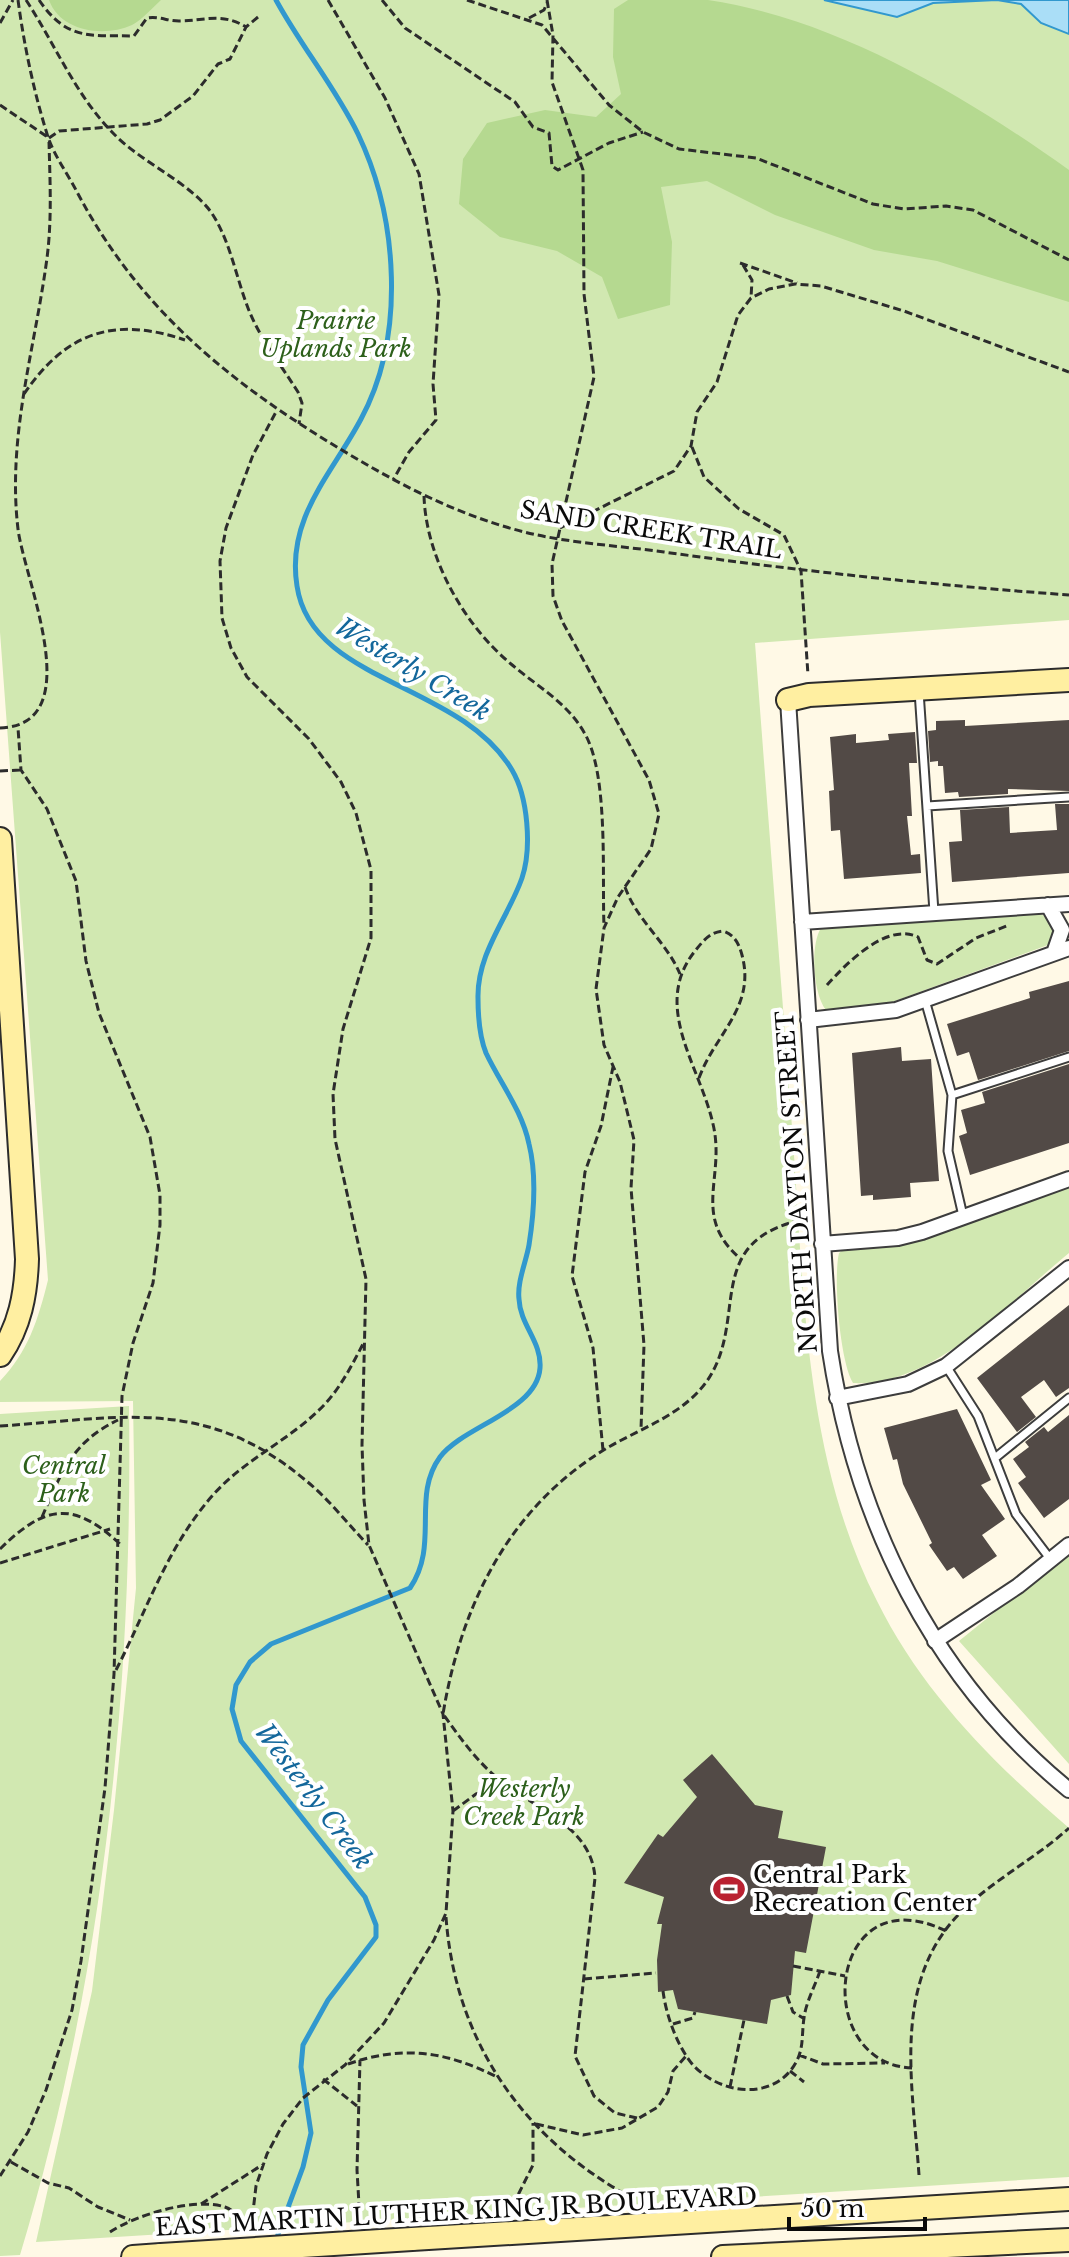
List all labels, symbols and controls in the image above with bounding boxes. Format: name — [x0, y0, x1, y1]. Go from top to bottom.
park label: Prairie Uplands Park — [260, 306, 412, 363]
street label: SAND CREEK TRAIL — [518, 494, 784, 565]
water label: Westerly Creek — [330, 610, 496, 728]
street label: NORTH DAYTON STREET — [770, 1010, 823, 1354]
park label: Central Park — [22, 1451, 107, 1508]
water label: Westerly Creek — [249, 1716, 379, 1876]
park label: Westerly Creek Park — [463, 1774, 585, 1831]
place label: Central Park Recreation Center — [753, 1860, 977, 1917]
sports icon: Central Park Recreation Center — [712, 1872, 746, 1906]
street label: EAST MARTIN LUTHER KING JR BOULEVARD — [154, 2181, 758, 2242]
scale bar — [789, 2181, 925, 2231]
text: 50 m — [801, 2194, 865, 2223]

